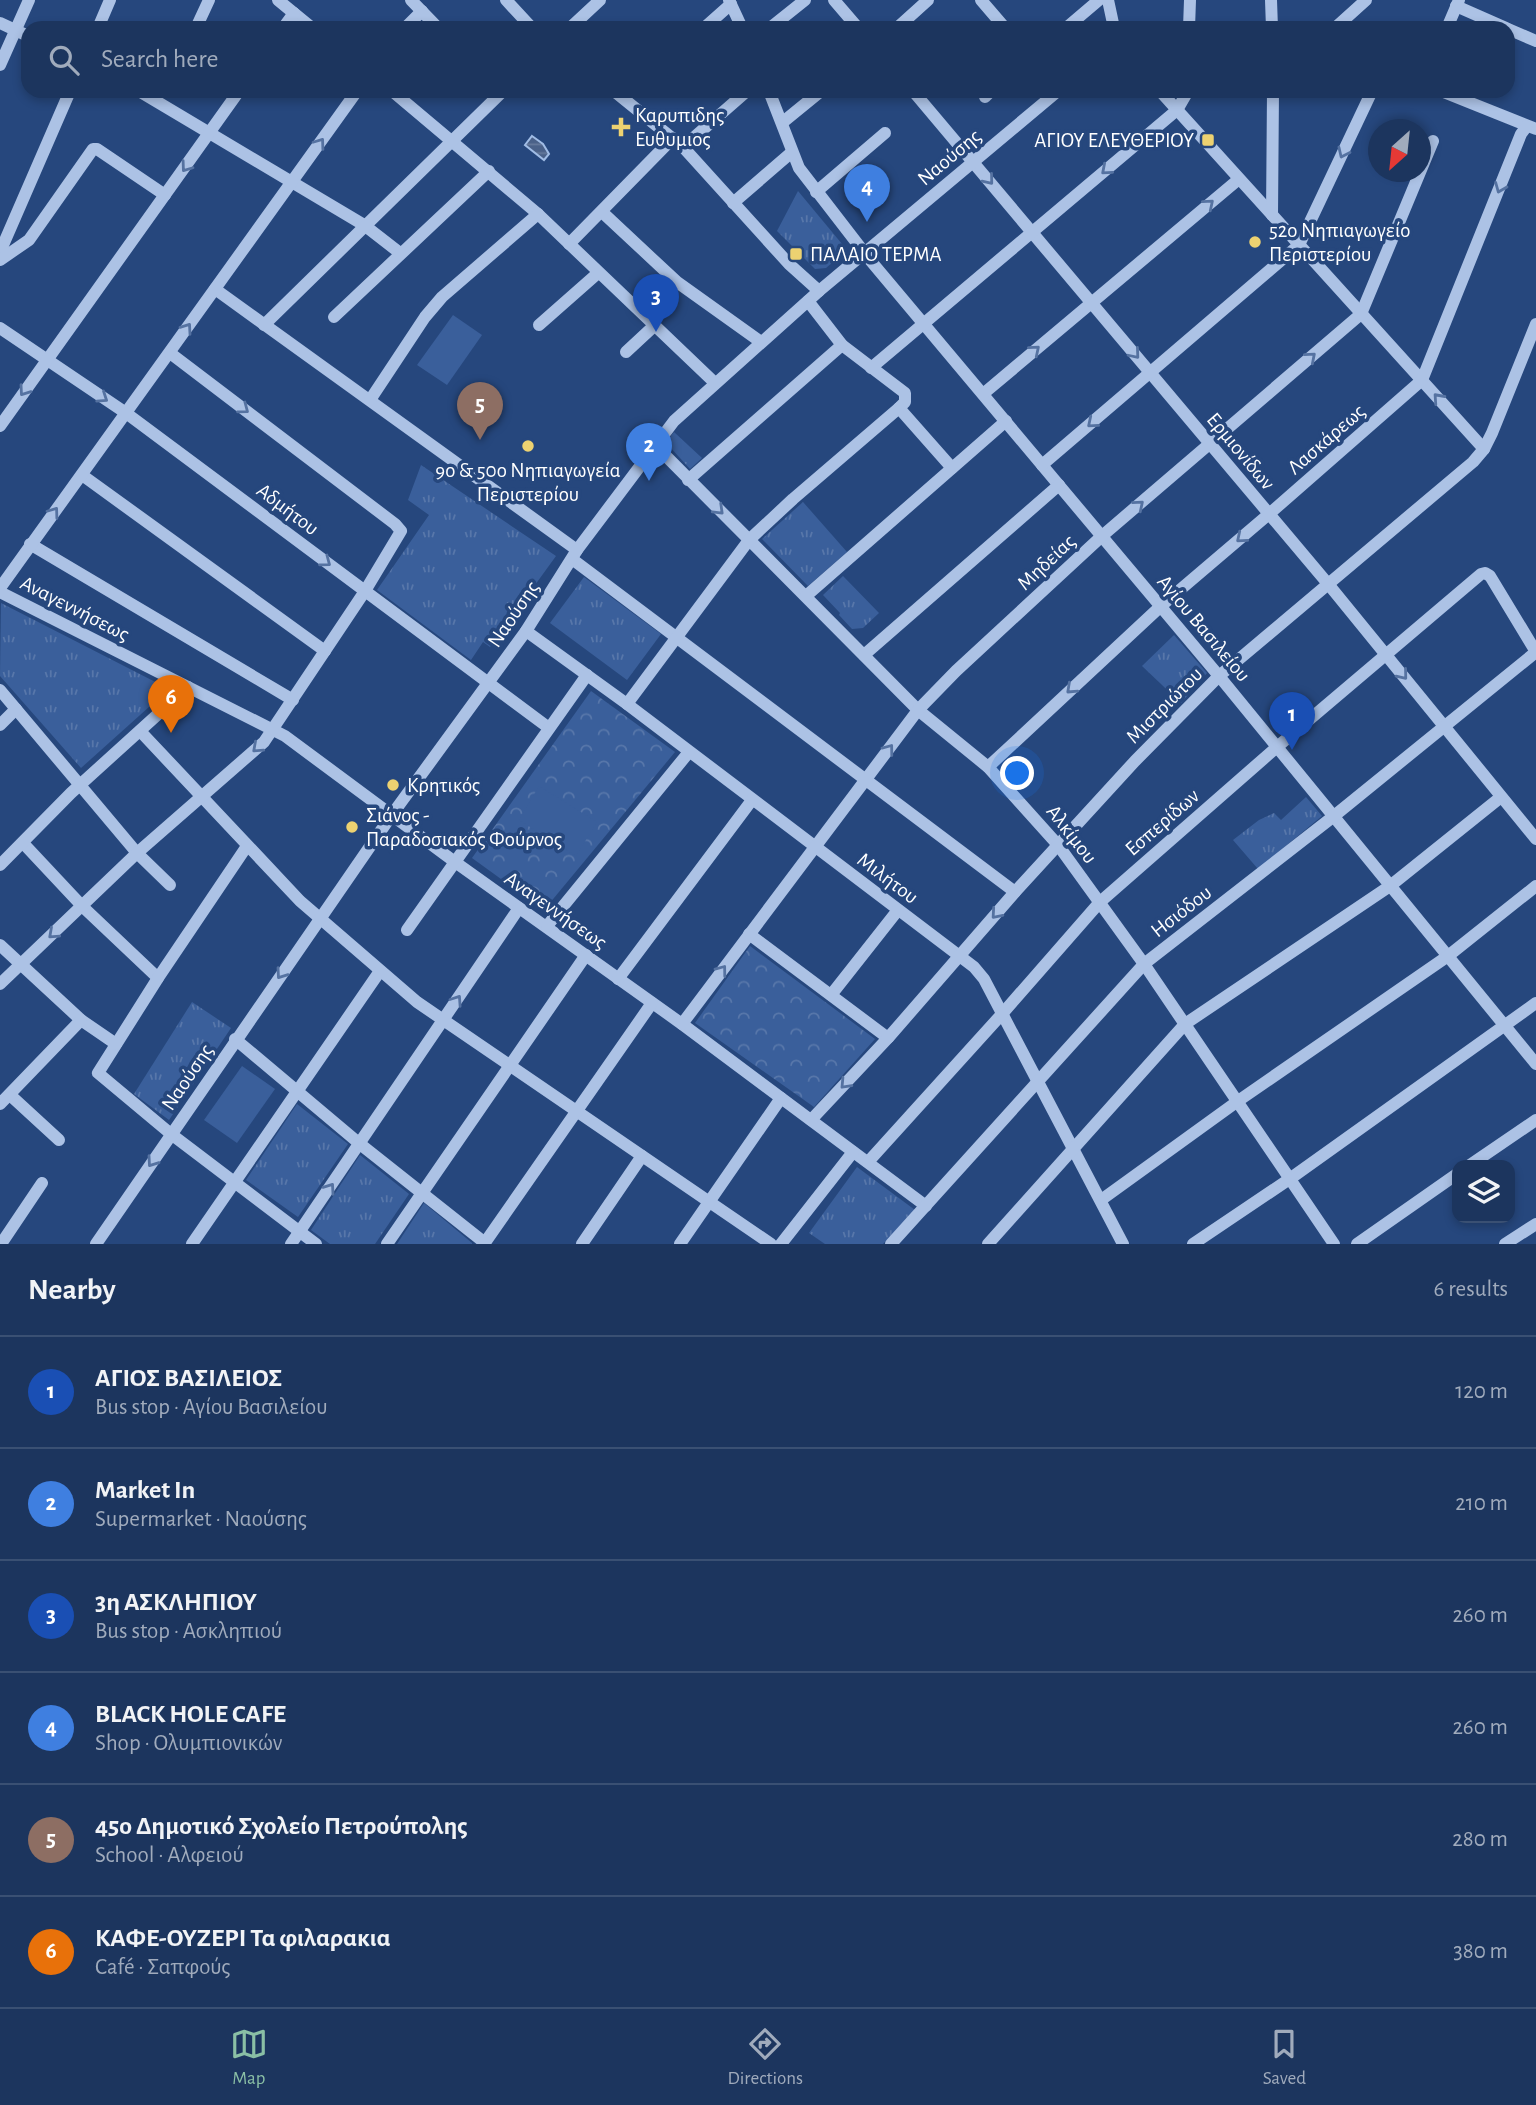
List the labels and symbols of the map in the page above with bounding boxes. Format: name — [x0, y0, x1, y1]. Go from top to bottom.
place label: Καρυπιδης Ευθυμιος — [635, 105, 724, 150]
marker: Καρυπιδης Ευθυμιος — [613, 119, 629, 135]
north arrow — [1368, 119, 1431, 182]
street label: Ναούσης — [914, 125, 985, 190]
place label: ΑΓΙΟΥ ΕΛΕΥΘΕΡΙΟΥ — [1034, 130, 1194, 151]
marker: ΑΓΙΟΥ ΕΛΕΥΘΕΡΙΟΥ — [1200, 132, 1216, 148]
one-way arrow — [312, 138, 324, 151]
one-way arrow — [1337, 146, 1351, 158]
one-way arrow — [182, 159, 194, 172]
one-way arrow — [1101, 162, 1114, 174]
pin: 4 — [844, 164, 890, 222]
one-way arrow — [981, 172, 993, 185]
one-way arrow — [1494, 181, 1508, 193]
one-way arrow — [1201, 200, 1214, 212]
place label: 52ο Νηπιαγωγείο Περιστερίου — [1269, 220, 1410, 265]
marker: 52ο Νηπιαγωγείο Περιστερίου — [1247, 234, 1263, 250]
place label: ΠΑΛΑΙΟ ΤΕΡΜΑ — [810, 244, 942, 265]
marker: ΠΑΛΑΙΟ ΤΕΡΜΑ — [788, 246, 804, 262]
pin: 3 — [633, 274, 679, 332]
one-way arrow — [179, 323, 192, 336]
one-way arrow — [1026, 346, 1039, 358]
one-way arrow — [1127, 346, 1139, 359]
one-way arrow — [1303, 353, 1316, 365]
pin: 5 — [457, 382, 503, 440]
one-way arrow — [20, 383, 32, 396]
one-way arrow — [96, 389, 109, 402]
one-way arrow — [1434, 393, 1446, 406]
street label: Λασκάρεως — [1284, 400, 1369, 478]
one-way arrow — [236, 401, 249, 414]
street label: Ερμιονίδων — [1203, 409, 1279, 494]
one-way arrow — [1088, 414, 1100, 427]
pin: 2 — [626, 423, 672, 481]
marker: 9ο & 50ο Νηπιαγωγεία Περιστερίου — [520, 438, 536, 454]
place label: 9ο & 50ο Νηπιαγωγεία Περιστερίου — [435, 460, 621, 505]
street label: Αδμήτου — [253, 479, 323, 539]
one-way arrow — [1130, 501, 1143, 513]
one-way arrow — [711, 502, 724, 515]
one-way arrow — [46, 508, 58, 520]
one-way arrow — [1236, 530, 1249, 542]
street label: Μηδείας — [1013, 531, 1079, 594]
one-way arrow — [318, 553, 331, 566]
street label: Αγίου Βασιλείου — [1153, 571, 1254, 686]
street label: Αναγεννήσεως — [17, 572, 133, 645]
street label: Ναούσης — [484, 577, 543, 651]
street label: Μιστριώτου — [1122, 663, 1207, 748]
one-way arrow — [1395, 667, 1407, 680]
pin: 6 — [148, 675, 194, 733]
one-way arrow — [1066, 681, 1079, 694]
pin: 1 — [1269, 692, 1315, 750]
one-way arrow — [252, 739, 265, 752]
one-way arrow — [880, 744, 893, 757]
your location — [1000, 756, 1034, 790]
place label: Κρητικός — [407, 775, 480, 796]
marker: Κρητικός — [385, 777, 401, 793]
street label: Εσπερίδων — [1121, 785, 1203, 860]
street label: Αλκίμου — [1042, 801, 1101, 868]
place label: Σιάνος - Παραδοσιακός Φούρνος — [366, 805, 562, 850]
marker: Σιάνος - Παραδοσιακός Φούρνος — [344, 819, 360, 835]
street label: Μιλήτου — [853, 849, 922, 908]
street label: Αναγεννήσεως — [501, 868, 611, 953]
street label: Ησιόδου — [1147, 881, 1216, 941]
one-way arrow — [992, 906, 1004, 919]
one-way arrow — [48, 926, 61, 938]
one-way arrow — [714, 965, 727, 978]
one-way arrow — [276, 966, 289, 979]
one-way arrow — [449, 995, 462, 1008]
street label: Ναούσης — [158, 1040, 217, 1114]
one-way arrow — [840, 1076, 853, 1089]
one-way arrow — [148, 1154, 160, 1167]
one-way arrow — [321, 1183, 334, 1196]

